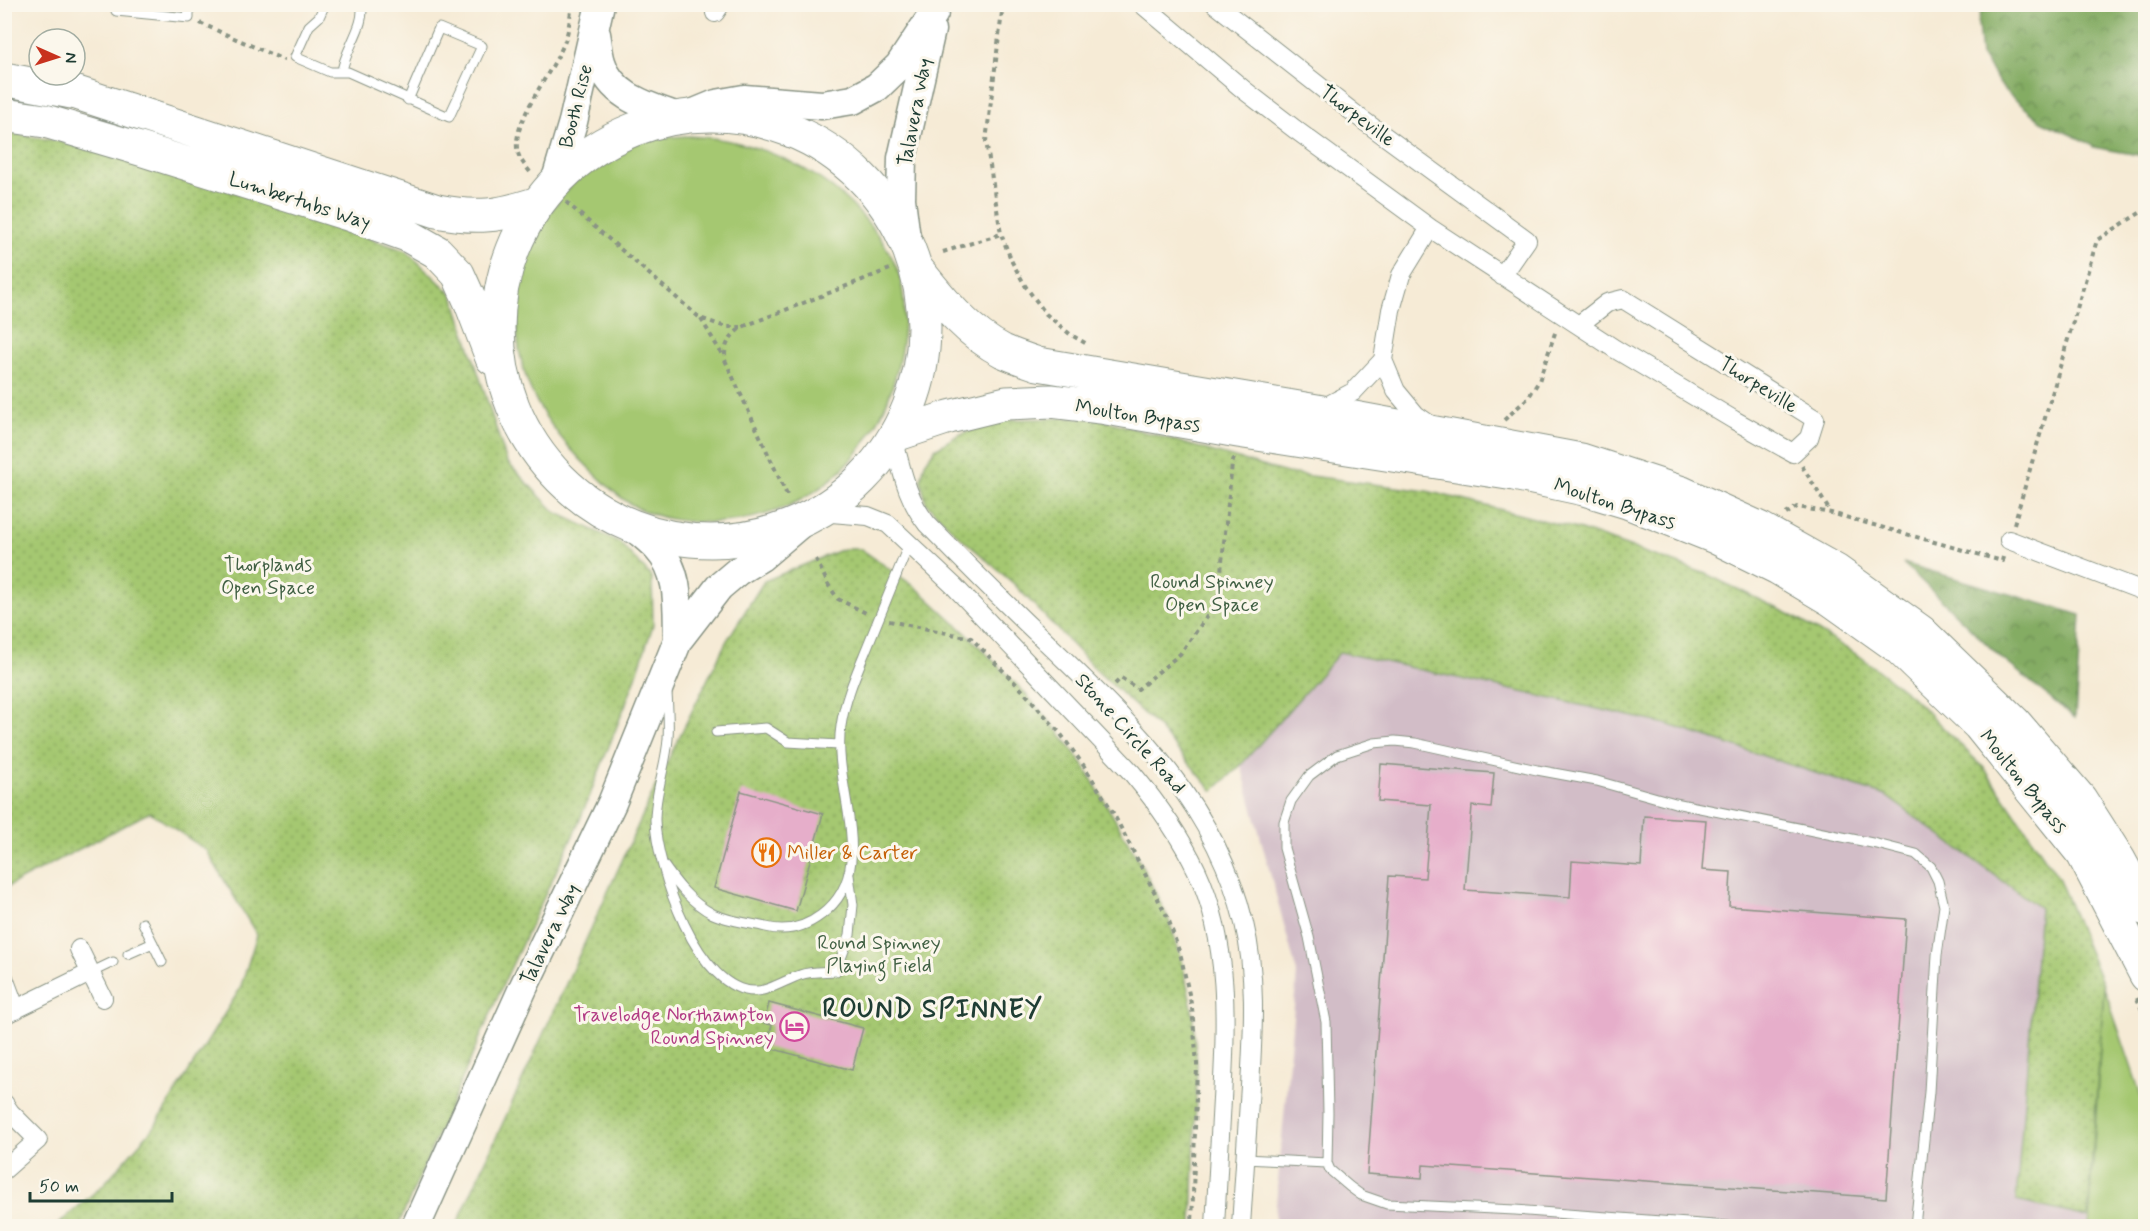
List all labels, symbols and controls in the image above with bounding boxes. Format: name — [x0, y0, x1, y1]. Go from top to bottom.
north arrow — [27, 27, 87, 87]
text: N — [60, 52, 81, 64]
street label: Talavera Way — [892, 56, 939, 169]
street label: Booth Rise — [553, 62, 600, 151]
street label: Thorpeville — [1314, 79, 1401, 154]
street label: Lumbertubs Way — [225, 166, 374, 237]
street label: Thorpeville — [1714, 350, 1803, 420]
street label: Moulton Bypass — [1073, 393, 1202, 440]
street label: Moulton Bypass — [1550, 472, 1679, 537]
park label: Thorplands Open Space — [221, 552, 315, 602]
park label: Round Spinney Open Space — [1150, 569, 1274, 619]
street label: Stone Circle Road — [1068, 668, 1191, 800]
street label: Moulton Bypass — [1973, 724, 2073, 840]
restaurant icon: Miller & Carter — [750, 836, 782, 868]
place label: Miller & Carter — [787, 840, 918, 867]
street label: Talavera Way — [514, 879, 587, 990]
park label: Round Spinney Playing Field — [817, 930, 941, 982]
district label: ROUND SPINNEY — [823, 993, 1043, 1027]
place label: Travelodge Northampton Round Spinney — [573, 1002, 774, 1052]
hotel icon: Travelodge Northampton Round Spinney — [779, 1010, 811, 1042]
scale bar — [30, 1165, 172, 1203]
text: 50 m — [39, 1175, 79, 1199]

